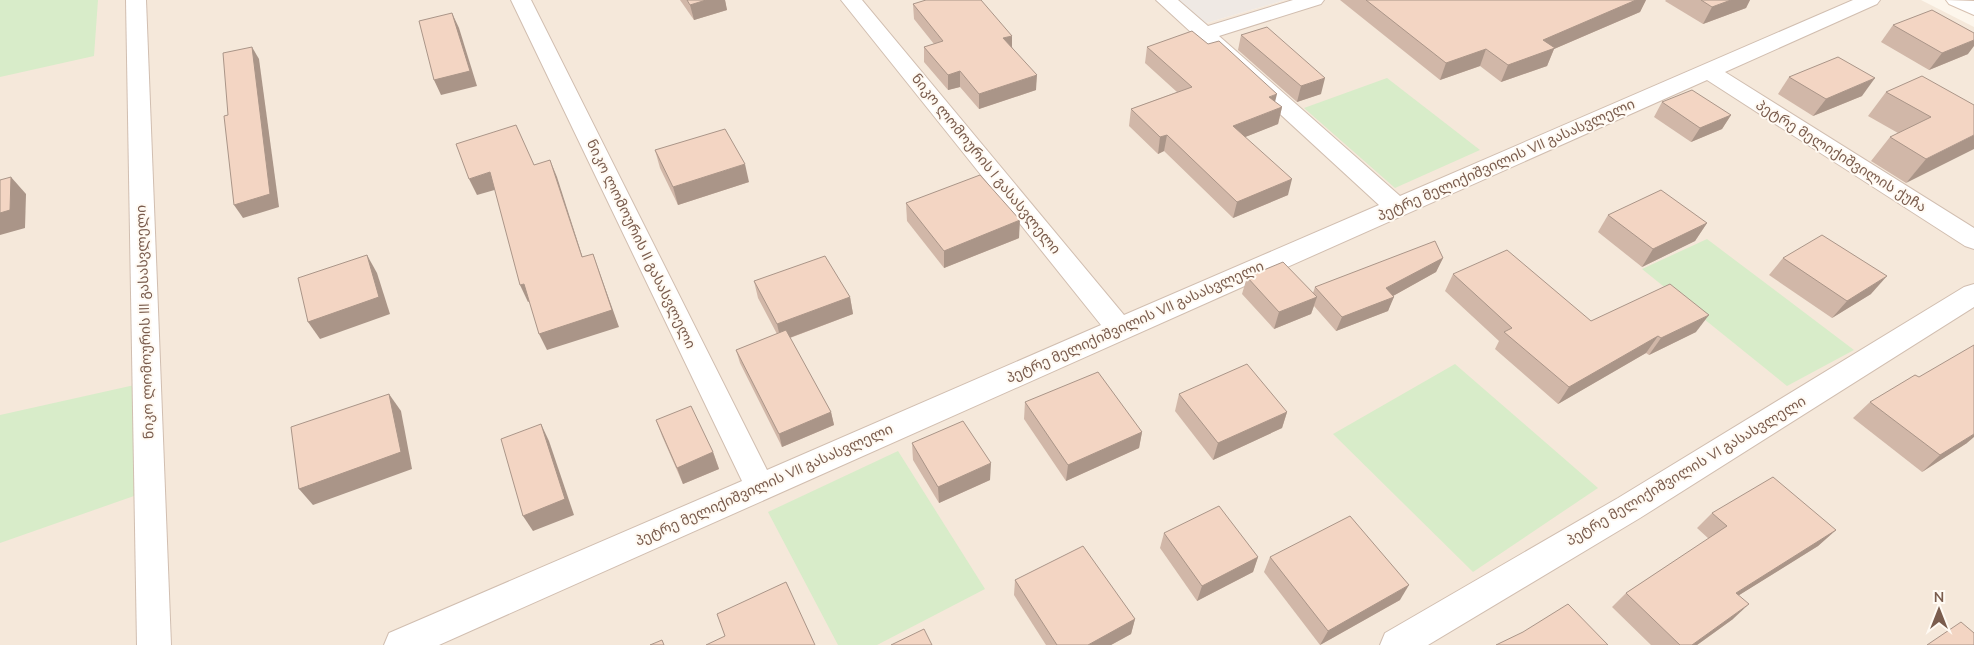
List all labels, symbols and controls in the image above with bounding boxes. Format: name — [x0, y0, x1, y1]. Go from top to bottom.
street label: ნიკო ლომოურის I გასასვლელი — [907, 70, 1065, 258]
street label: პეტრე მელიქიშვილის VII გასასვლელი — [1374, 94, 1638, 226]
street label: პეტრე მელიქიშვილის ქუჩა — [1752, 96, 1930, 216]
street label: ნიკო ლომოურის II გასასვლელი — [582, 136, 700, 352]
street label: ნიკო ლომოურის III გასასვლელი — [131, 205, 159, 439]
street label: პეტრე მელიქიშვილის VII გასასვლელი — [1003, 256, 1267, 388]
street label: პეტრე მელიქიშვილის VI გასასვლელი — [1563, 392, 1809, 550]
street label: პეტრე მელიქიშვილის VII გასასვლელი — [632, 419, 896, 551]
north arrow — [1914, 585, 1964, 635]
text: N — [1934, 588, 1944, 607]

